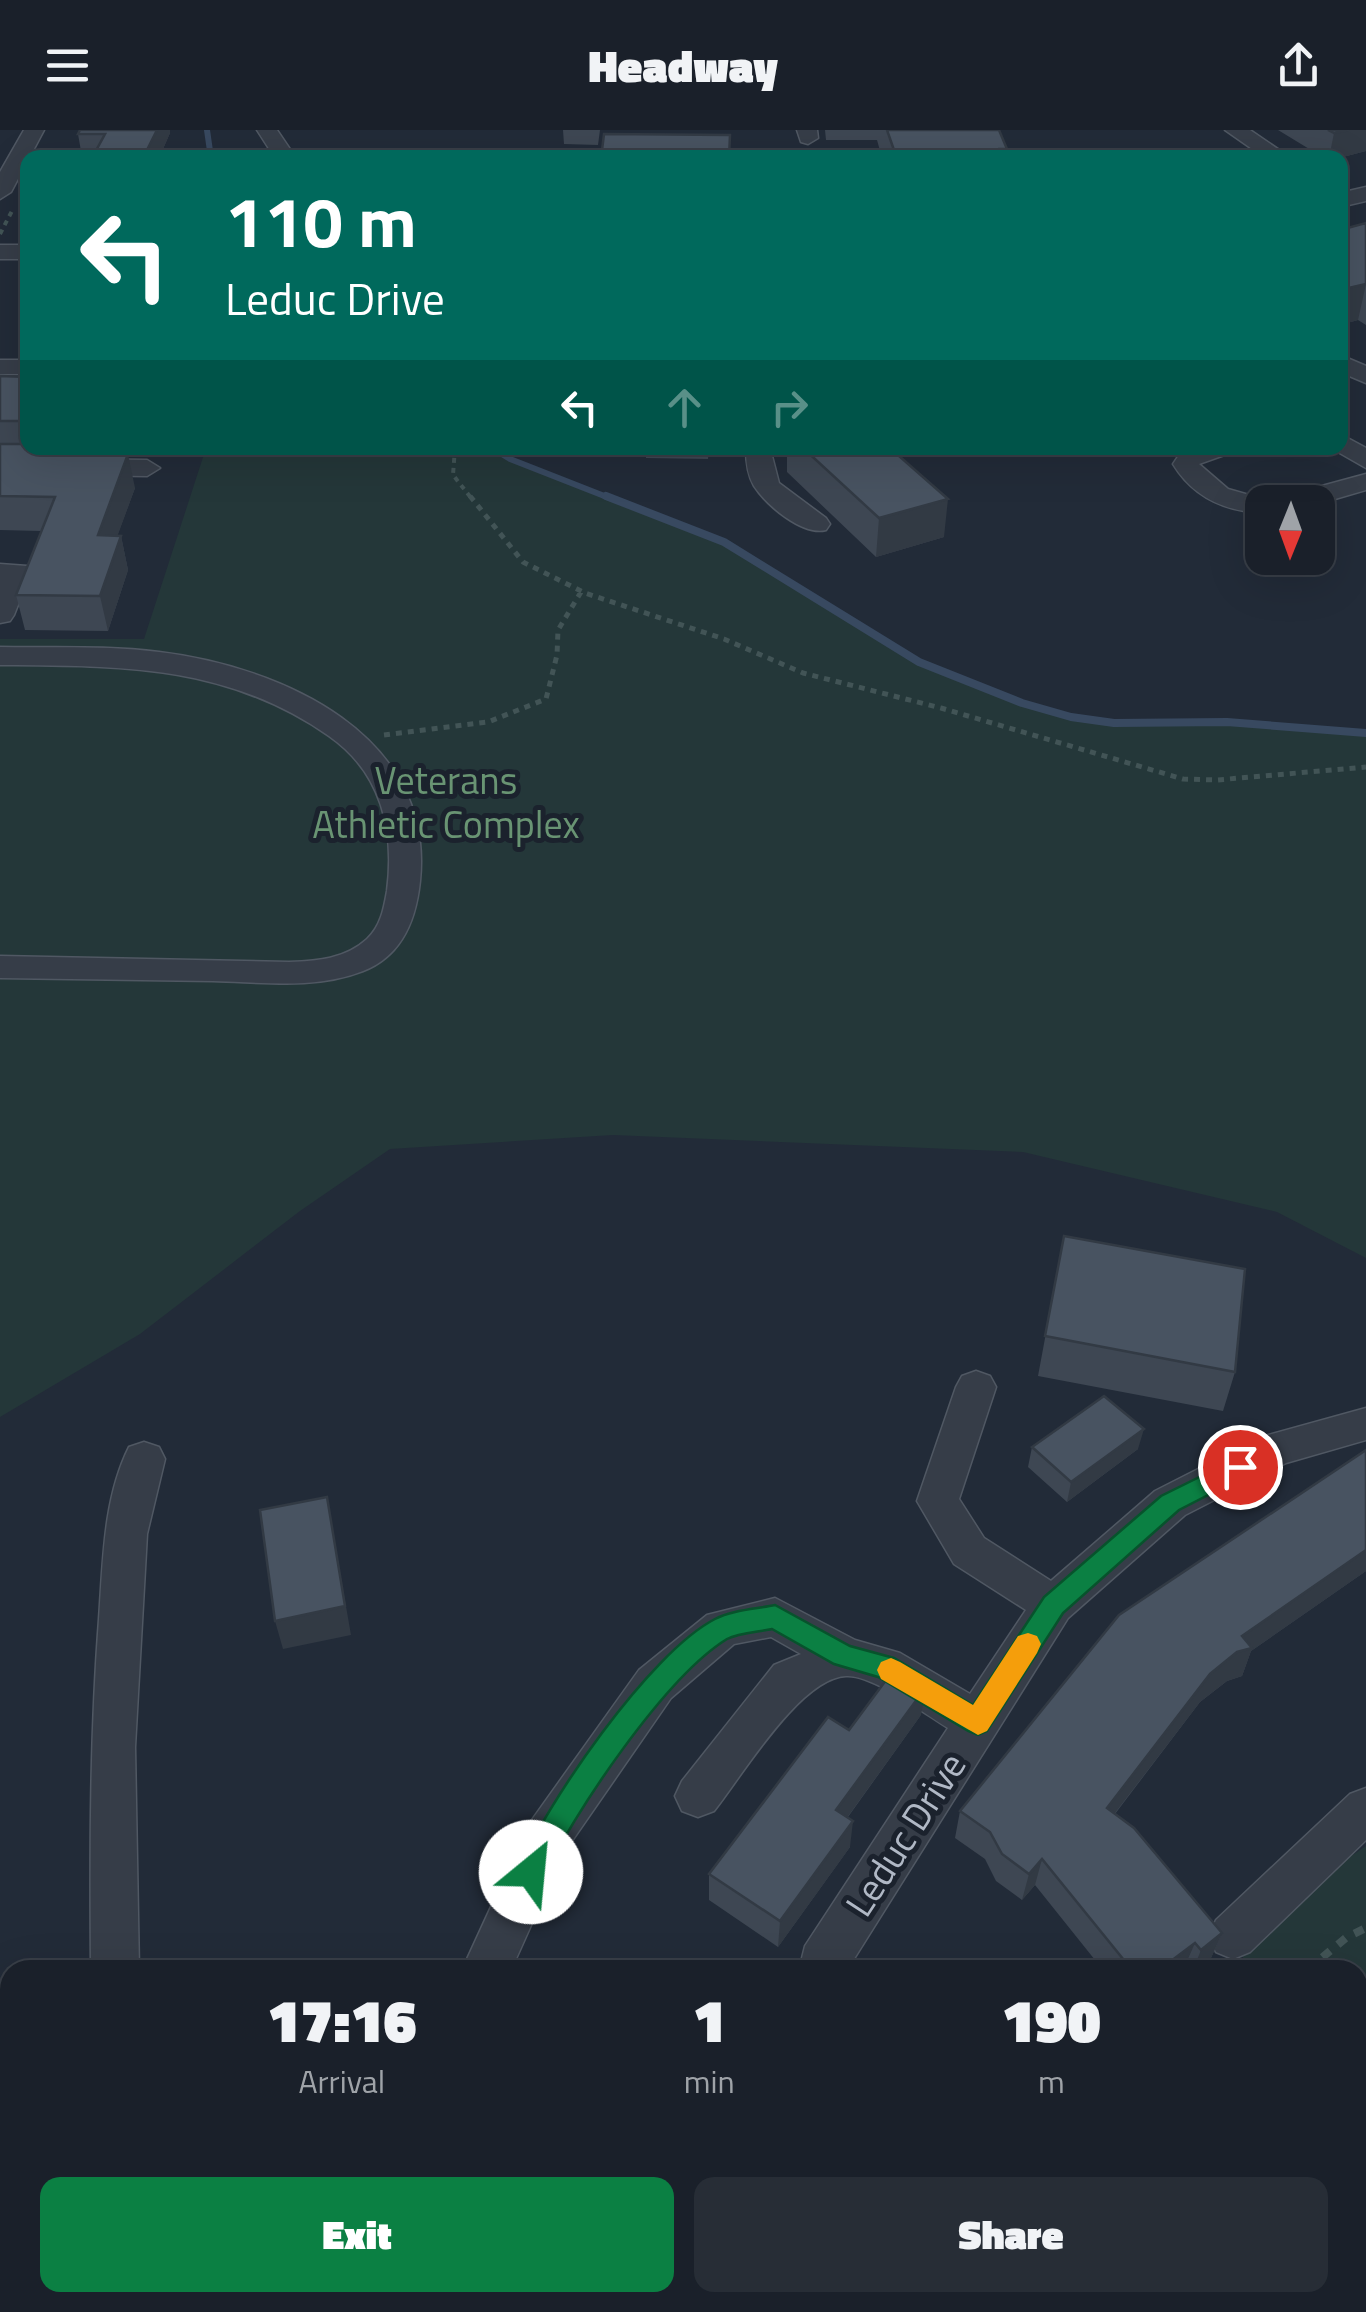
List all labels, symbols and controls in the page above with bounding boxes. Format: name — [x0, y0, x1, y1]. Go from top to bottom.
text: Headway — [588, 31, 778, 99]
icon: menu — [40, 38, 95, 93]
icon: share — [1271, 38, 1326, 93]
text: 110 m — [225, 168, 417, 274]
icon: left — [60, 190, 190, 320]
text: Leduc Drive — [225, 264, 445, 332]
icon: left — [552, 380, 607, 435]
icon: ahead — [657, 380, 712, 435]
icon: right — [762, 380, 817, 435]
north arrow — [1245, 485, 1335, 575]
map controls — [1245, 485, 1335, 575]
park label: Veterans Athletic Complex — [312, 751, 580, 853]
pin — [1198, 1425, 1283, 1510]
icon: arrive — [1213, 1440, 1268, 1495]
street label: Leduc Drive — [830, 1740, 980, 1928]
position arrow — [479, 1820, 583, 1924]
text: 17:16 — [267, 1974, 416, 2065]
text: 1 — [693, 1974, 726, 2065]
text: 190 — [1002, 1974, 1101, 2065]
text: Arrival — [298, 2057, 385, 2105]
text: min — [684, 2057, 735, 2105]
text: m — [1038, 2057, 1065, 2105]
button: Exit — [40, 2177, 674, 2292]
button: Share — [694, 2177, 1328, 2292]

